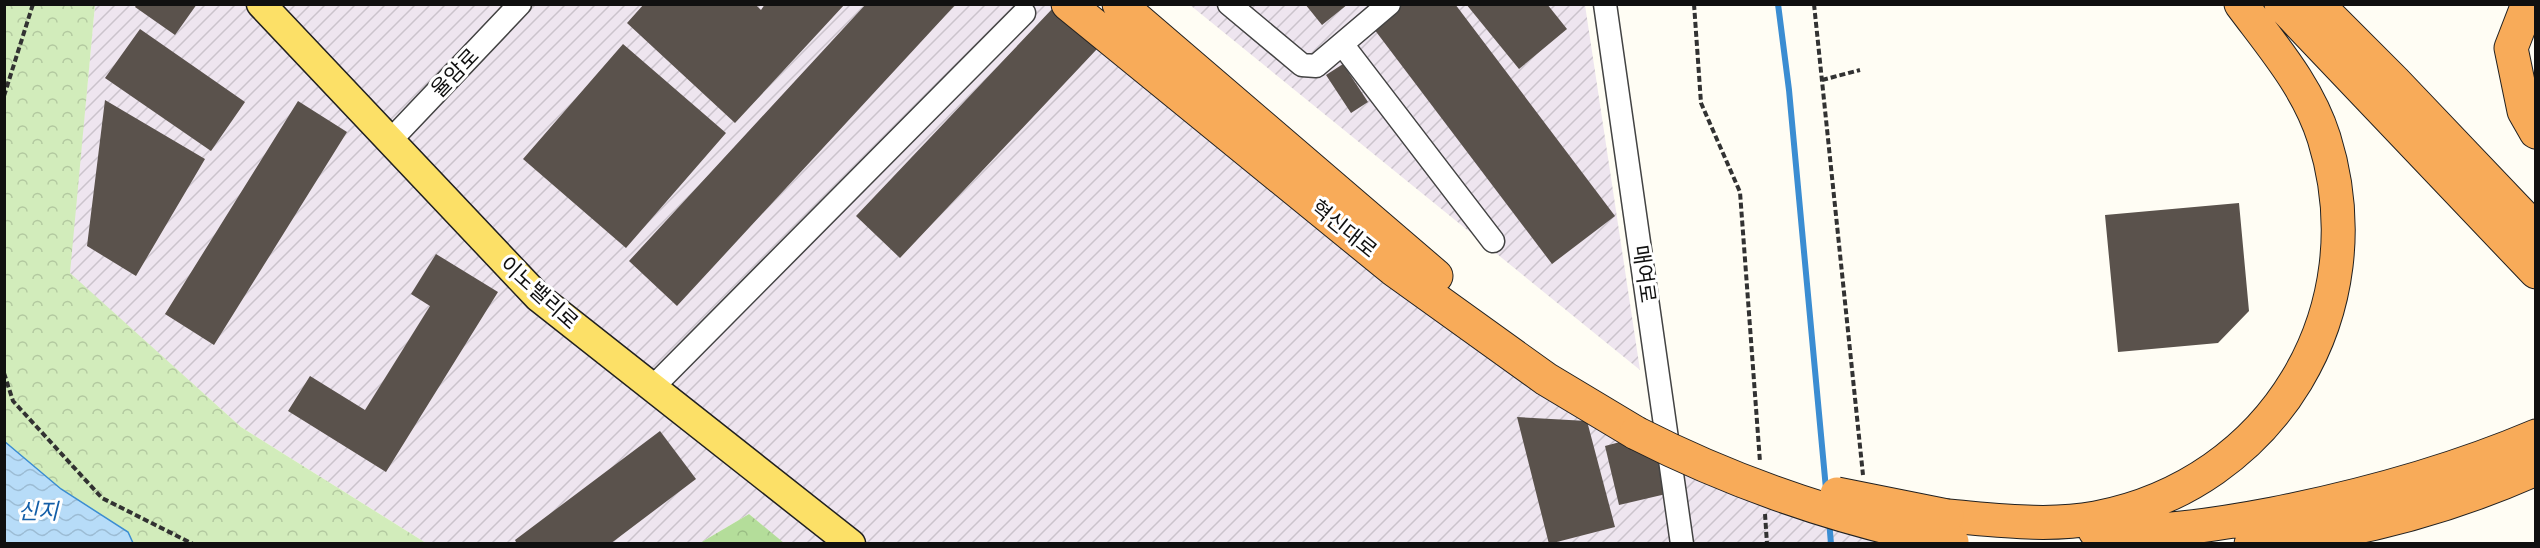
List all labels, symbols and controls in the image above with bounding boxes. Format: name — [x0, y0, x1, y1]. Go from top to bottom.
street label: 율암로 — [423, 40, 484, 103]
street label: 혁신대로 — [1306, 191, 1385, 263]
street label: 매여로 — [1627, 243, 1665, 305]
street label: 이노밸리로 — [494, 248, 586, 335]
water label: 신지 — [18, 493, 60, 525]

